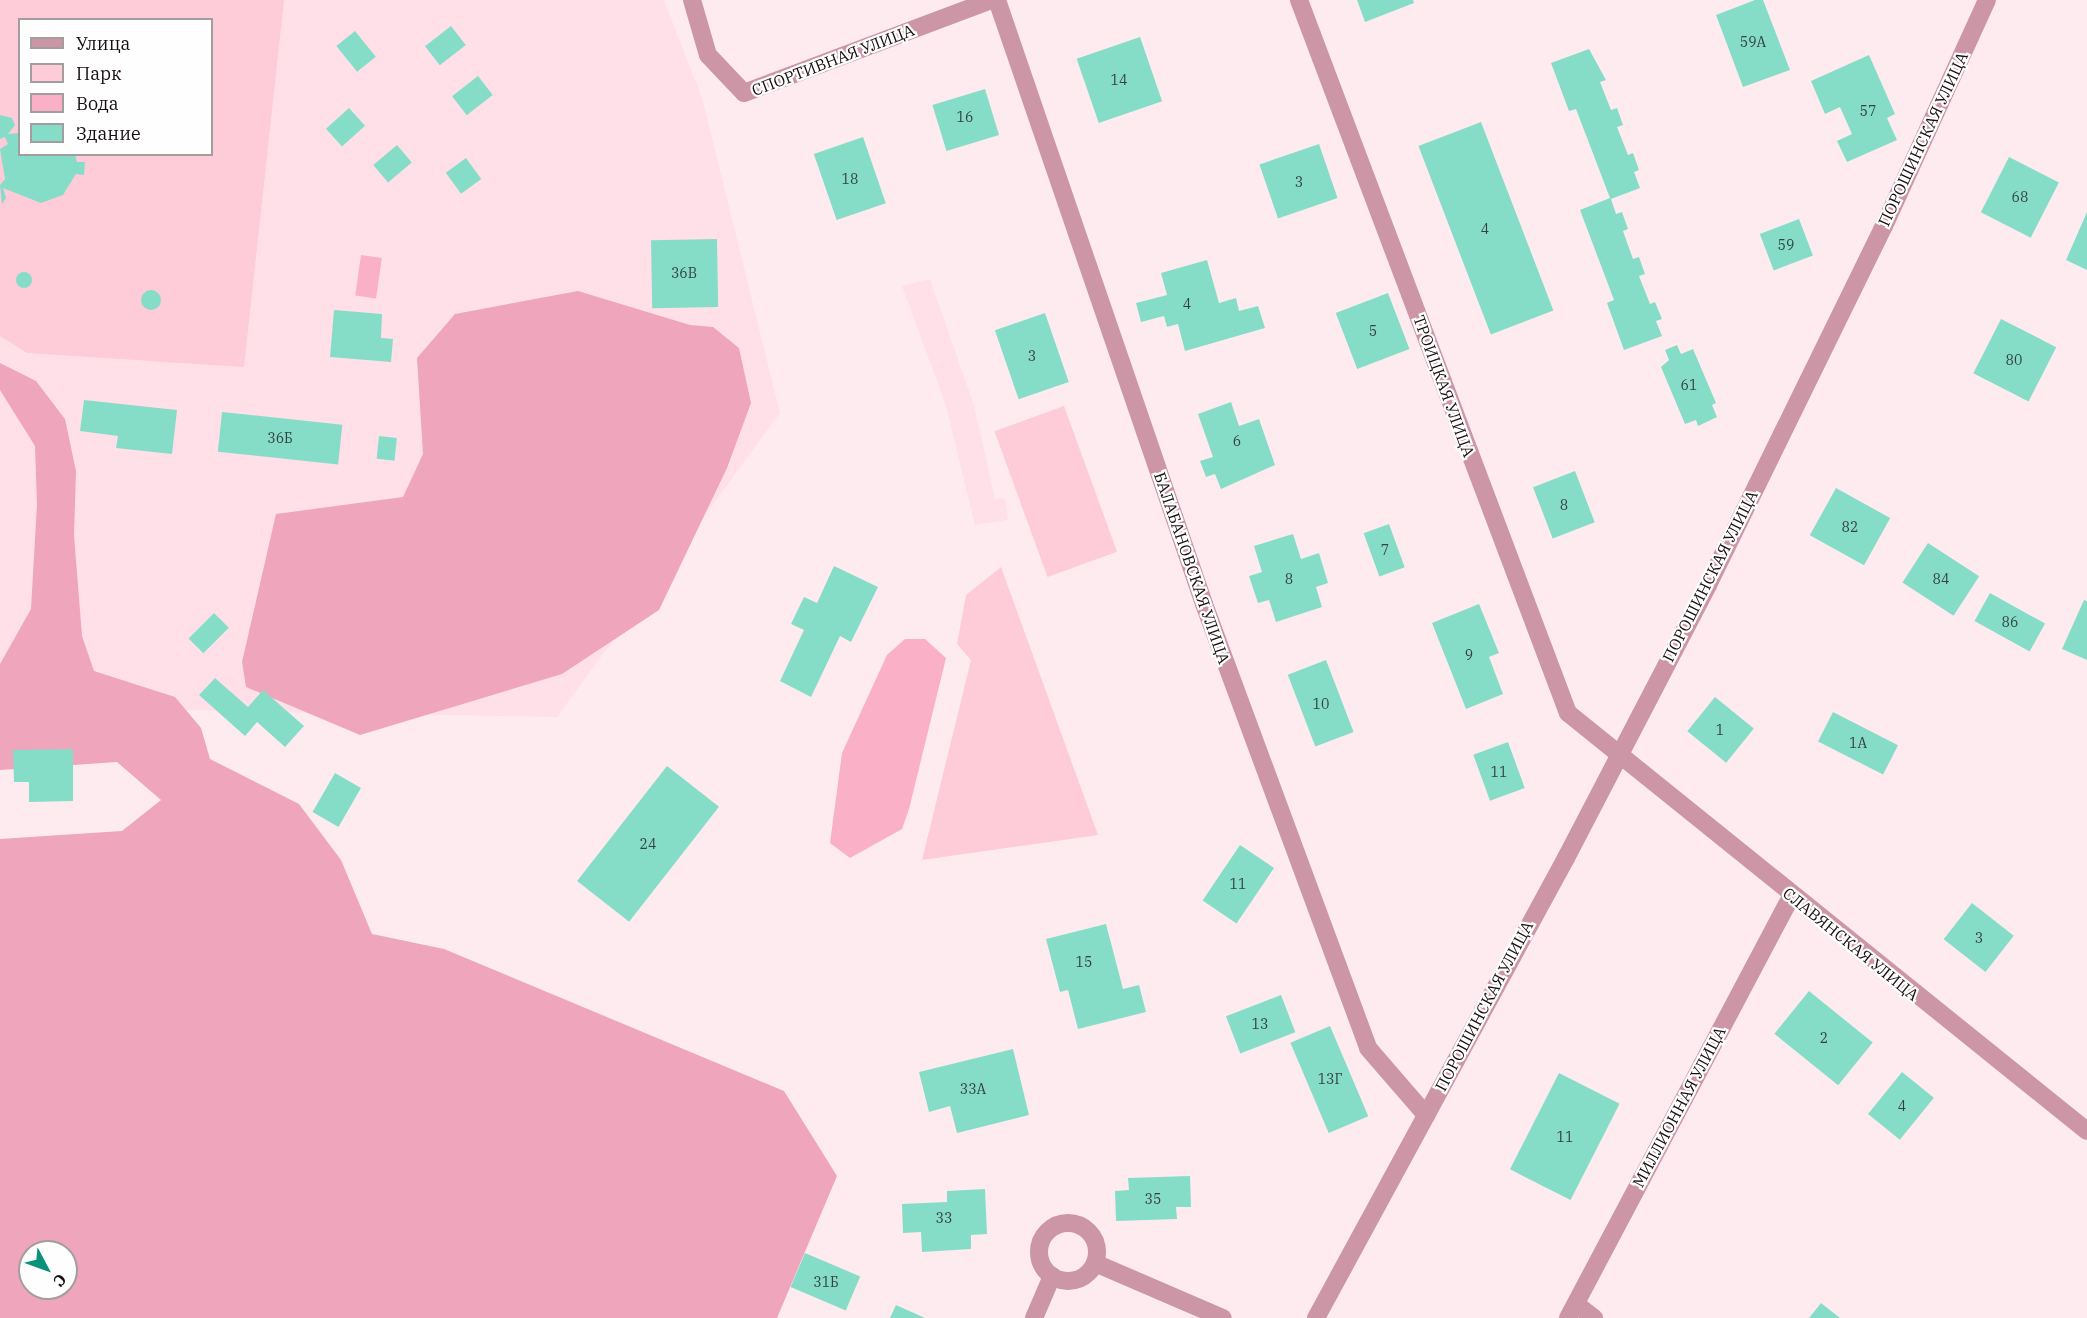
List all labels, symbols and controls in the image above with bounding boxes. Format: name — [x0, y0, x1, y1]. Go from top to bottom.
legend — [18, 18, 213, 156]
street label: СПОРТИВНАЯ УЛИЦА — [749, 20, 917, 100]
text: Улица — [76, 32, 130, 55]
house number: 59А — [1740, 34, 1766, 50]
street label: ПОРОШИНСКАЯ УЛИЦА — [1874, 49, 1972, 229]
text: Парк — [76, 62, 122, 85]
house number: 14 — [1111, 72, 1127, 88]
text: Вода — [76, 92, 119, 115]
house number: 57 — [1860, 103, 1876, 119]
house number: 16 — [957, 109, 973, 125]
text: Здание — [76, 122, 141, 145]
house number: 18 — [842, 171, 858, 187]
house number: 3 — [1295, 174, 1303, 190]
house number: 68 — [2012, 189, 2028, 205]
house number: 4 — [1481, 221, 1489, 237]
house number: 59 — [1778, 237, 1794, 253]
house number: 36В — [671, 265, 697, 281]
house number: 4 — [1183, 296, 1191, 312]
street label: ТРОИЦКАЯ УЛИЦА — [1409, 312, 1479, 460]
house number: 5 — [1369, 323, 1377, 339]
house number: 3 — [1028, 348, 1036, 364]
house number: 80 — [2006, 352, 2022, 368]
house number: 61 — [1681, 377, 1697, 393]
house number: 36Б — [267, 430, 293, 446]
house number: 6 — [1233, 433, 1241, 449]
street label: БАЛАБАНОВСКАЯ УЛИЦА — [1150, 470, 1234, 666]
street label: ПОРОШИНСКАЯ УЛИЦА — [1658, 487, 1762, 665]
house number: 8 — [1560, 497, 1568, 513]
house number: 82 — [1842, 519, 1858, 535]
house number: 7 — [1381, 542, 1389, 558]
house number: 8 — [1285, 571, 1293, 587]
house number: 84 — [1933, 571, 1949, 587]
house number: 86 — [2002, 614, 2018, 630]
house number: 9 — [1465, 647, 1473, 663]
house number: 10 — [1313, 696, 1329, 712]
house number: 1 — [1716, 722, 1724, 738]
house number: 1А — [1849, 735, 1867, 751]
house number: 11 — [1491, 764, 1507, 780]
house number: 24 — [640, 836, 656, 852]
house number: 11 — [1230, 876, 1246, 892]
street label: СЛАВЯНСКАЯ УЛИЦА — [1779, 883, 1923, 1005]
street label: ПОРОШИНСКАЯ УЛИЦА — [1431, 918, 1537, 1094]
house number: 3 — [1975, 930, 1983, 946]
house number: 15 — [1076, 954, 1092, 970]
house number: 13 — [1252, 1016, 1268, 1032]
street label: МИЛЛИОННАЯ УЛИЦА — [1628, 1023, 1730, 1191]
house number: 2 — [1820, 1030, 1828, 1046]
house number: 13Г — [1318, 1071, 1342, 1087]
house number: 33А — [960, 1081, 986, 1097]
house number: 4 — [1898, 1098, 1906, 1114]
house number: 11 — [1557, 1129, 1573, 1145]
house number: 35 — [1145, 1191, 1161, 1207]
house number: 33 — [936, 1210, 952, 1226]
north arrow — [18, 1240, 78, 1300]
text: С — [49, 1270, 71, 1291]
house number: 31Б — [813, 1274, 839, 1290]

